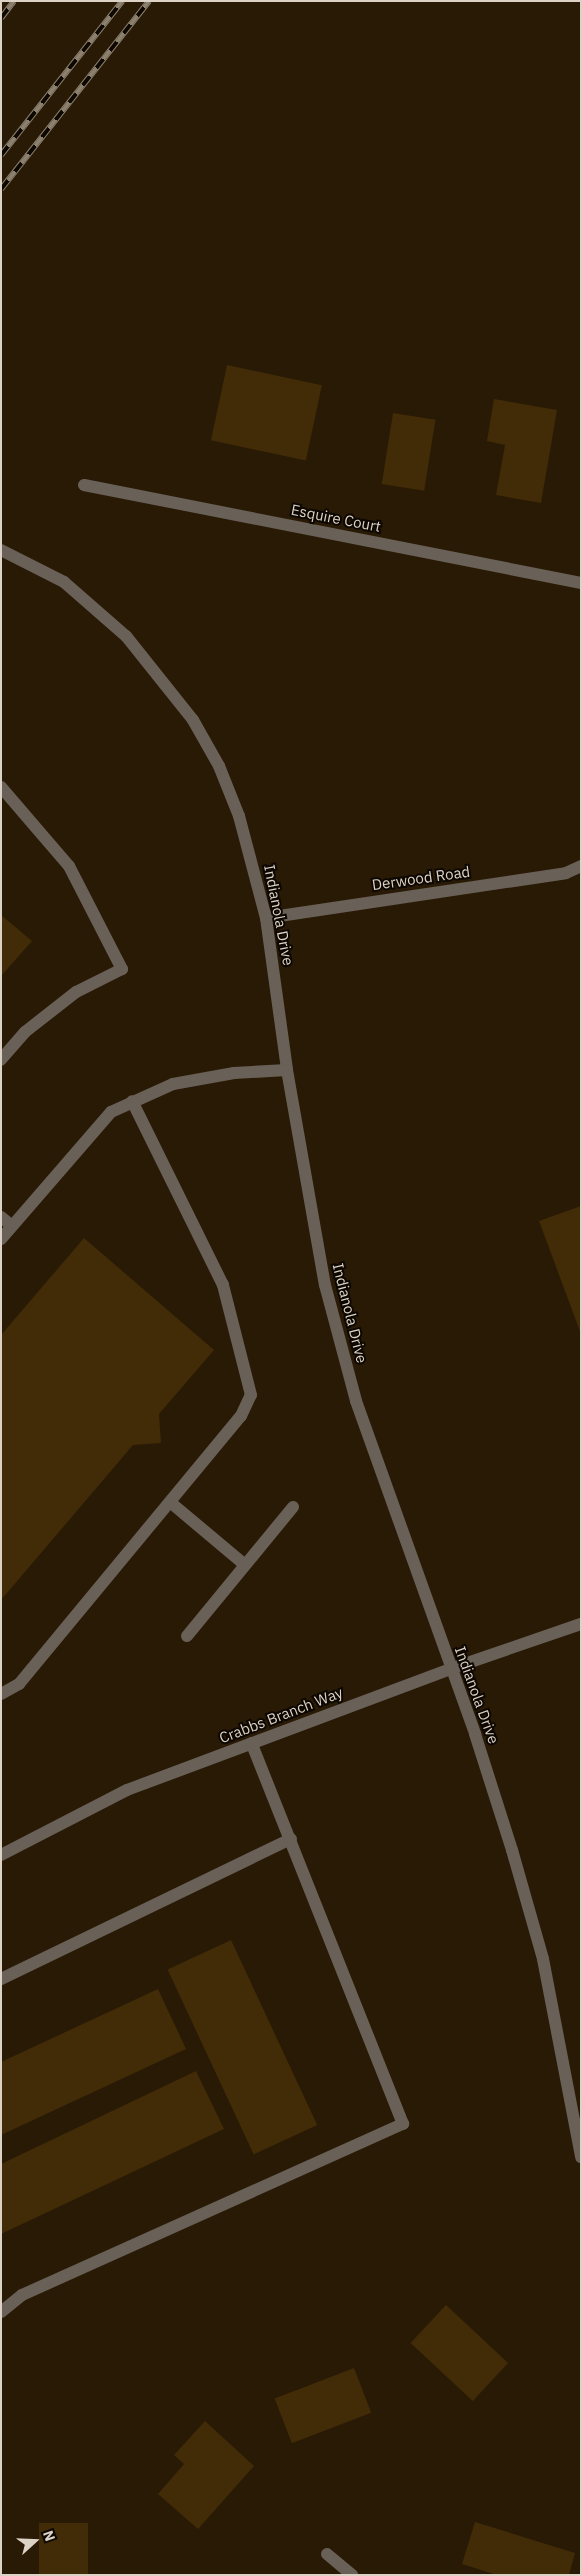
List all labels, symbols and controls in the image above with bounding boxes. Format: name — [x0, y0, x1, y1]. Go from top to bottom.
street label: Esquire Court — [289, 500, 383, 536]
street label: Derwood Road — [371, 862, 471, 894]
street label: Indianola Drive — [260, 863, 298, 967]
street label: Indianola Drive — [329, 1261, 371, 1365]
street label: Indianola Drive — [451, 1644, 503, 1746]
street label: Crabbs Branch Way — [217, 1683, 345, 1747]
north arrow — [10, 2516, 60, 2566]
text: N — [39, 2528, 59, 2544]

